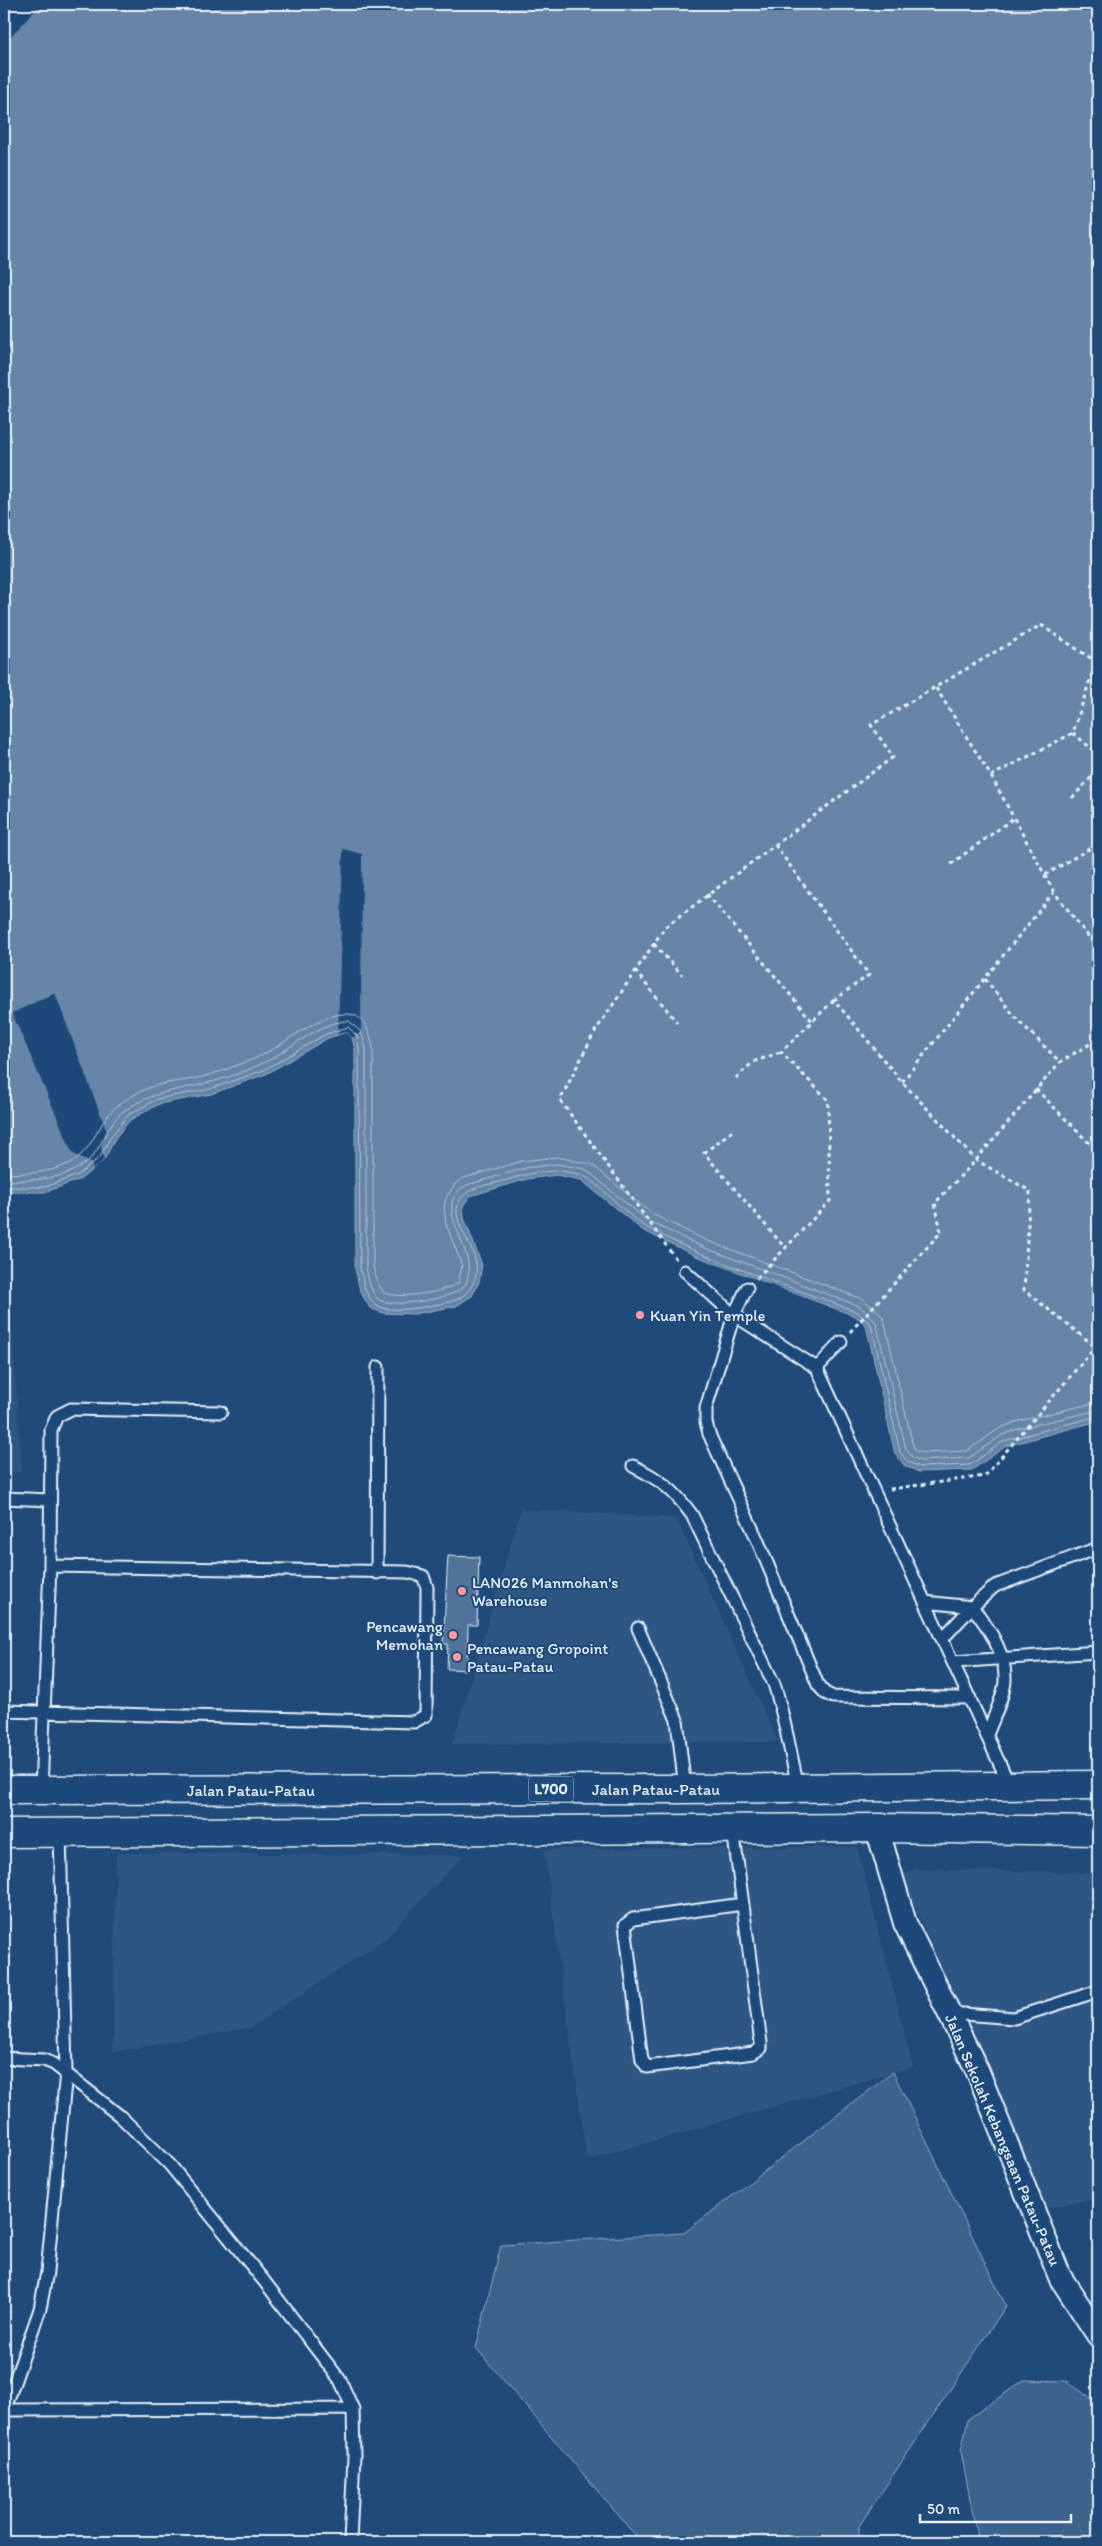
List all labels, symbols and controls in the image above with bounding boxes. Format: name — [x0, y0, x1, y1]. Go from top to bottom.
place label: Kuan Yin Temple — [650, 1306, 765, 1325]
marker: Kuan Yin Temple — [634, 1309, 646, 1321]
place label: LAN026 Manmohan's Warehouse — [472, 1573, 618, 1610]
marker: LAN026 Manmohan's Warehouse — [456, 1585, 468, 1597]
place label: Pencawang Memohan — [366, 1617, 444, 1654]
marker: Pencawang Memohan — [447, 1629, 459, 1641]
place label: Pencawang Gropoint Patau-Patau — [467, 1639, 608, 1676]
marker: Pencawang Gropoint Patau-Patau — [451, 1651, 463, 1663]
road number: L700 — [528, 1776, 574, 1802]
street label: Jalan Patau-Patau — [592, 1780, 720, 1799]
street label: Jalan Patau-Patau — [187, 1781, 315, 1800]
street label: Jalan Sekolah Kebangsaan Patau-Patau — [941, 2011, 1065, 2269]
scale bar — [920, 2491, 1071, 2523]
text: 50 m — [927, 2500, 960, 2518]

